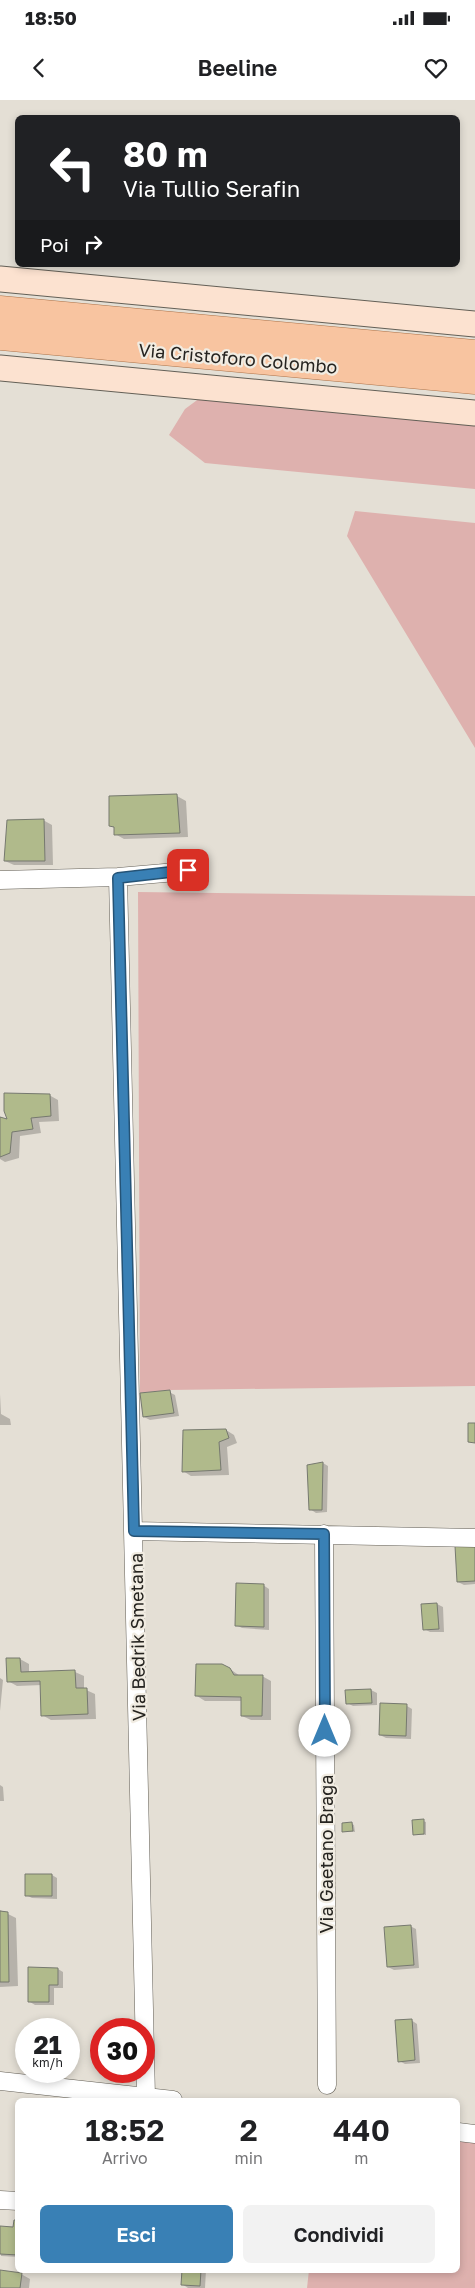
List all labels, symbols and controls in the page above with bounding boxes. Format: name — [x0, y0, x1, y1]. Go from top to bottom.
text: 18:50 — [25, 6, 77, 29]
icon: back — [25, 54, 53, 82]
text: Beeline — [198, 54, 277, 81]
icon: heart — [422, 54, 450, 82]
text: 80 m — [123, 133, 208, 175]
icon: left — [40, 135, 105, 200]
text: Via Tullio Serafin — [123, 175, 300, 202]
icon: right — [79, 230, 107, 258]
text: Poi — [40, 233, 69, 256]
street label: Via Cristoforo Colombo — [138, 338, 338, 378]
pin — [167, 849, 209, 891]
icon: arrive — [174, 856, 202, 884]
street label: Via Bedrik Smetana — [125, 1553, 149, 1721]
position arrow — [298, 1704, 350, 1756]
street label: Via Gaetano Braga — [315, 1775, 337, 1933]
speed limit sign: 30 — [90, 2018, 155, 2083]
text: 21 — [33, 2029, 62, 2060]
text: km/h — [32, 2055, 63, 2070]
text: 18:52 — [85, 2112, 164, 2148]
text: 2 — [240, 2112, 258, 2148]
text: 440 — [333, 2112, 390, 2148]
text: Arrivo — [102, 2148, 148, 2168]
text: min — [235, 2148, 263, 2168]
text: m — [354, 2148, 368, 2168]
button: Esci — [40, 2205, 233, 2263]
button: Condividi — [243, 2205, 435, 2263]

